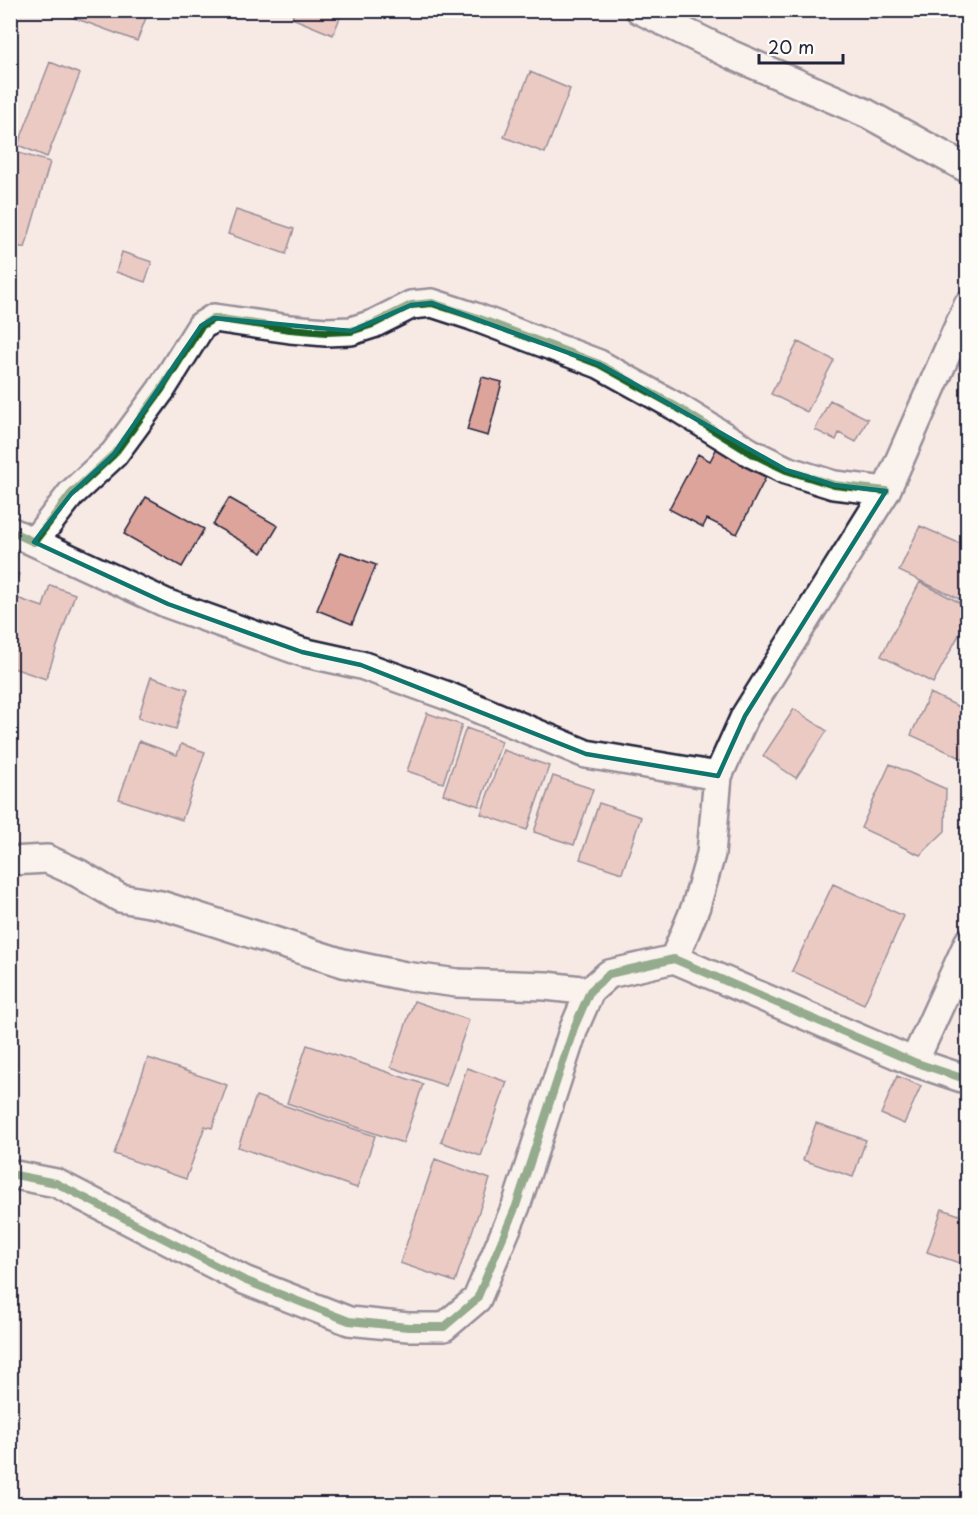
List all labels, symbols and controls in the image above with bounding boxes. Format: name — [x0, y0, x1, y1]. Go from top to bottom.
scale bar — [759, 27, 843, 65]
text: 20 m — [768, 33, 814, 60]

